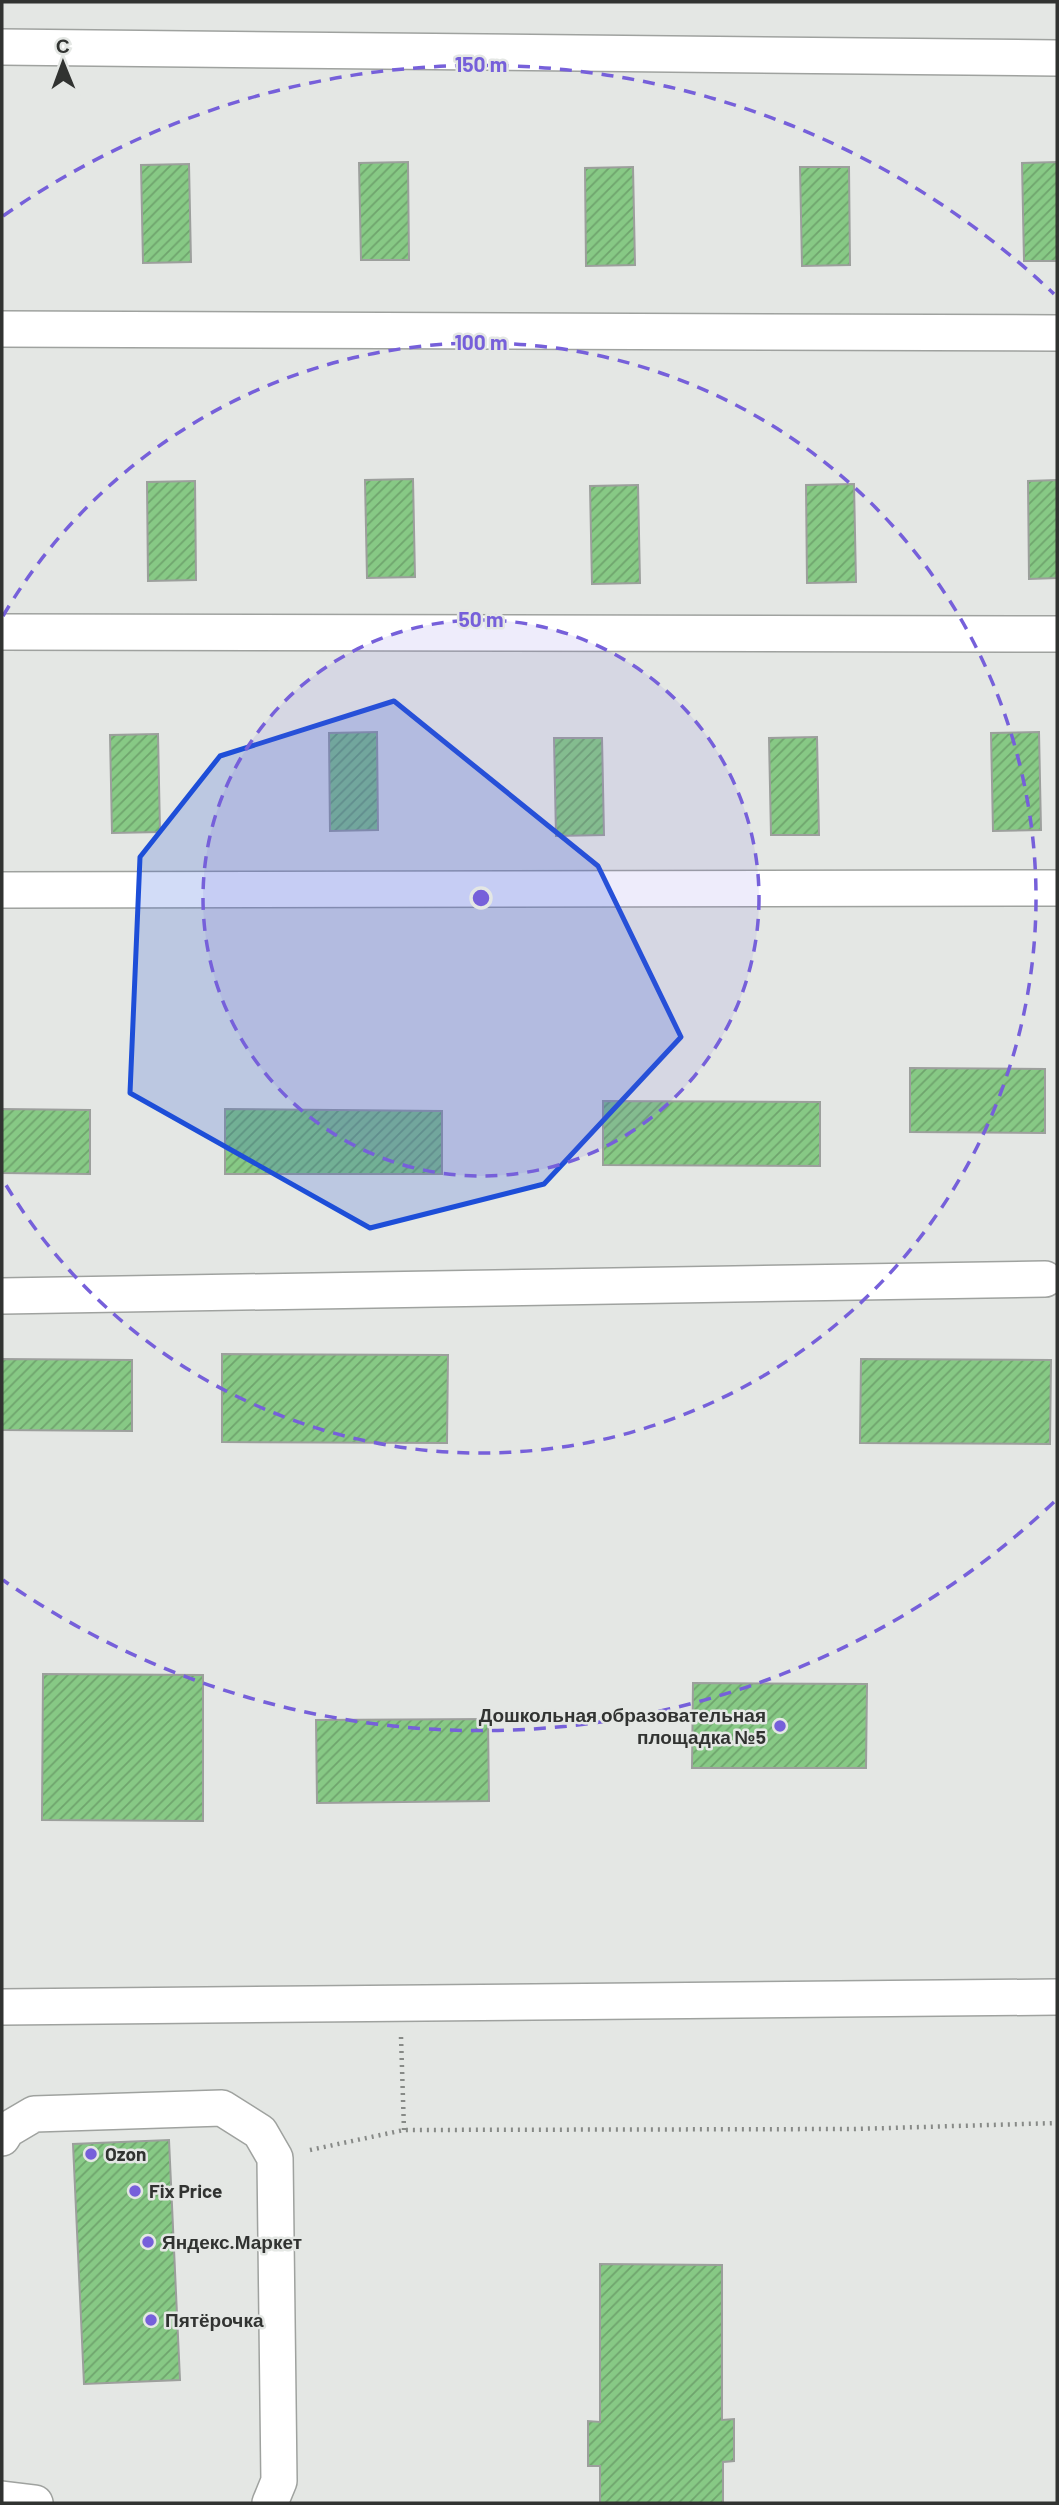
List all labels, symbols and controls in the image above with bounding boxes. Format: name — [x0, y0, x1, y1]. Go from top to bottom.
north arrow — [28, 28, 98, 98]
text: С — [56, 34, 70, 57]
text: 150 m — [455, 51, 507, 76]
text: 100 m — [454, 329, 508, 354]
text: 50 m — [458, 606, 504, 631]
centre of rings — [469, 886, 493, 910]
place label: Дошкольная образовательная площадка №5 — [479, 1703, 766, 1748]
marker: Дошкольная образовательная площадка №5 — [772, 1718, 788, 1734]
place label: Ozon — [105, 2142, 147, 2165]
marker: Ozon — [83, 2146, 99, 2162]
place label: Fix Price — [149, 2179, 222, 2202]
marker: Fix Price — [127, 2183, 143, 2199]
place label: Яндекс.Маркет — [162, 2230, 302, 2253]
marker: Яндекс.Маркет — [140, 2234, 156, 2250]
place label: Пятёрочка — [165, 2308, 264, 2331]
marker: Пятёрочка — [143, 2312, 159, 2328]

